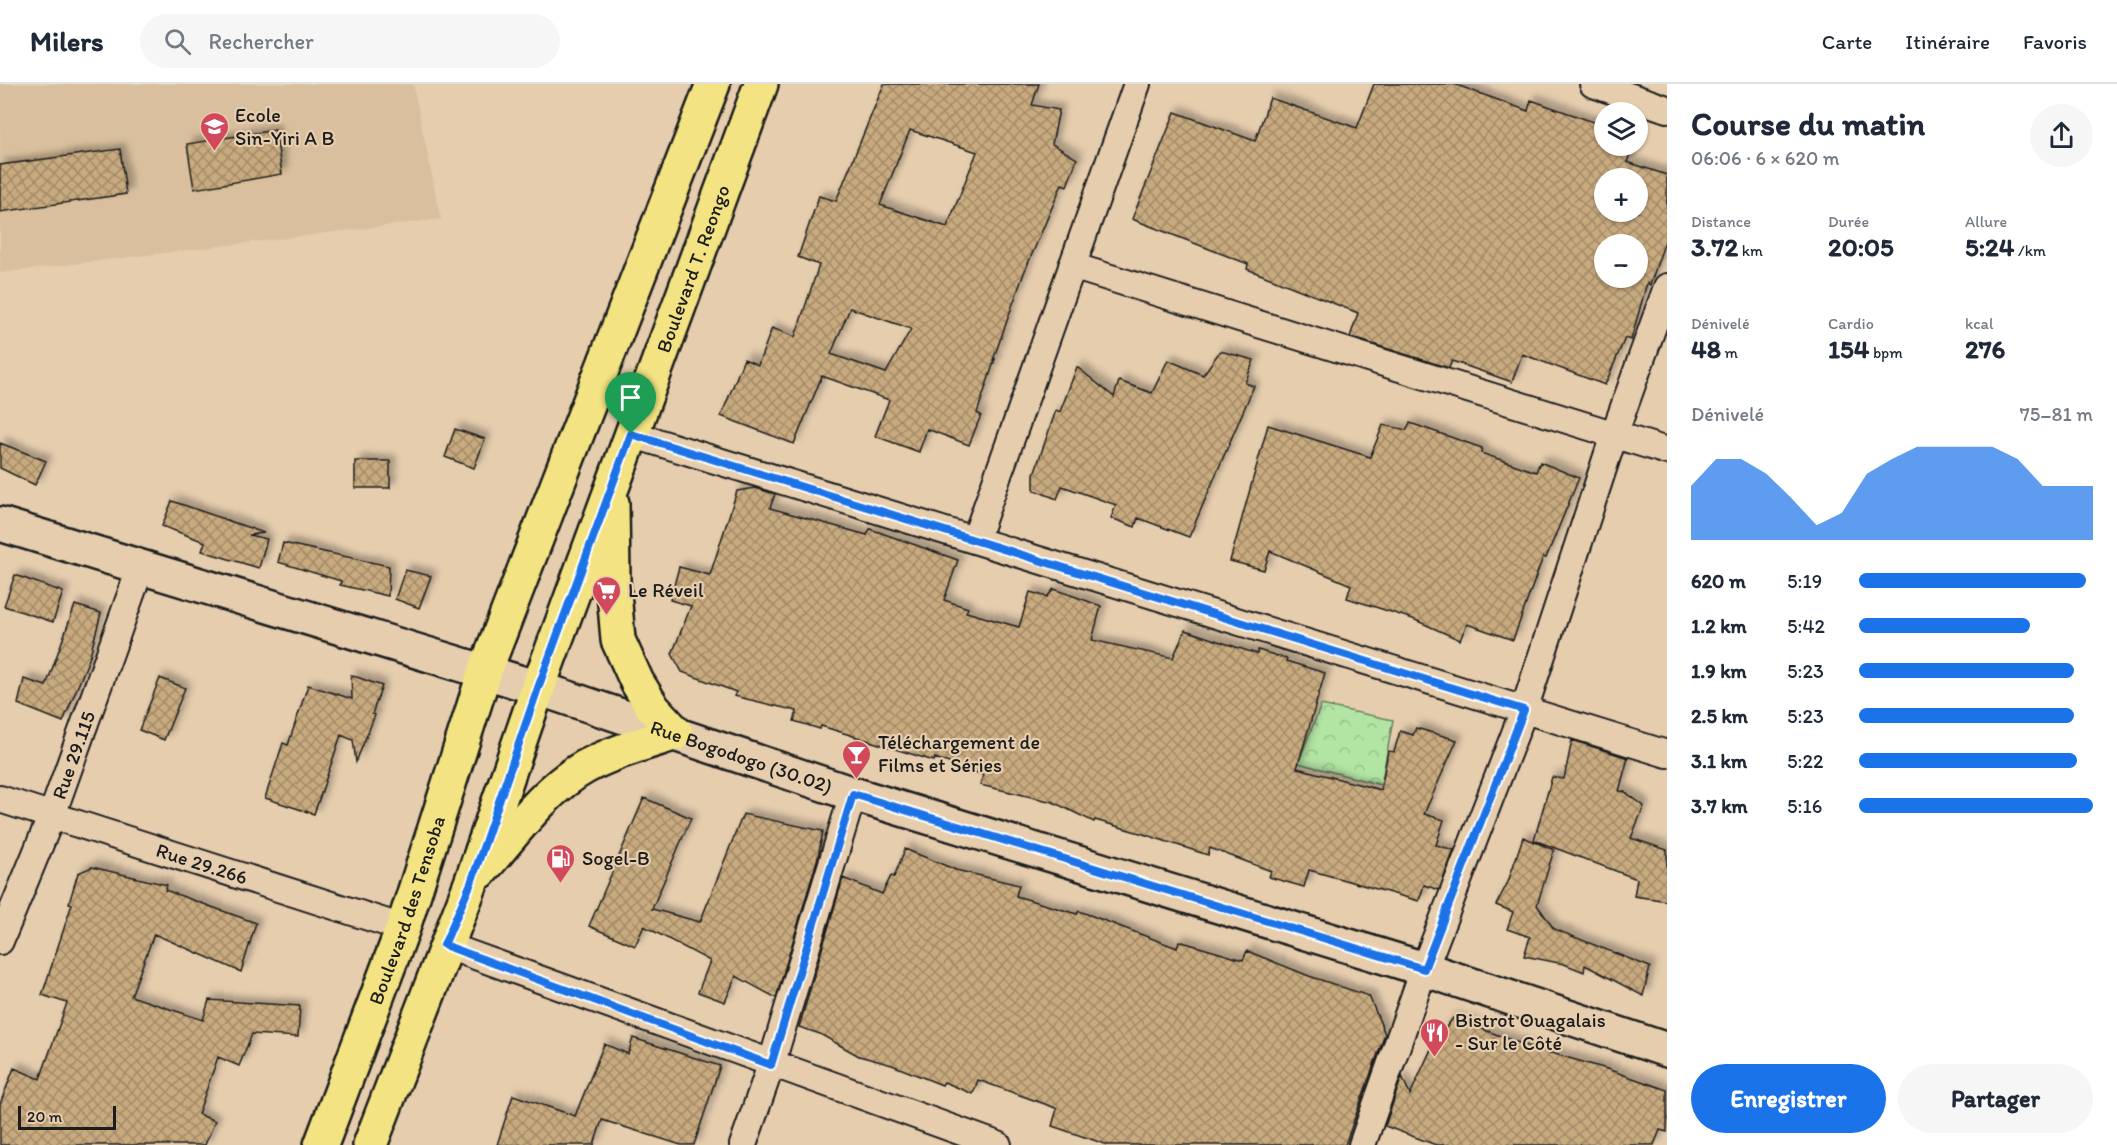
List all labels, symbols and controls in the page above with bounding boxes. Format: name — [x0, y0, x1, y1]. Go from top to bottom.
search box — [140, 14, 560, 68]
text: Milers — [30, 24, 104, 58]
icon: search — [161, 25, 194, 58]
text: Rechercher — [209, 28, 314, 55]
text: Carte — [1822, 29, 1872, 54]
text: Itinéraire — [1905, 29, 1990, 54]
text: Favoris — [2023, 29, 2087, 54]
map controls — [1594, 102, 1648, 288]
button: layers — [1594, 102, 1648, 156]
place label: Ecole Sin-Yiri A B — [235, 103, 335, 150]
text: Course du matin — [1691, 104, 1925, 143]
button: share — [2030, 104, 2093, 167]
school or university icon: Ecole Sin-Yiri A B — [198, 110, 230, 152]
text: 06:06 · 6 × 620 m — [1691, 146, 1840, 170]
button: + — [1594, 168, 1648, 222]
street label: Boulevard T. Reongo — [651, 181, 735, 356]
text: Distance — [1691, 212, 1751, 231]
text: Durée — [1828, 212, 1869, 231]
text: Allure — [1965, 212, 2007, 231]
text: 3.72 — [1691, 231, 1738, 263]
text: 20:05 — [1828, 231, 1894, 263]
text: 5:24 — [1965, 231, 2014, 263]
button: − — [1594, 234, 1648, 288]
text: km — [1738, 241, 1763, 260]
text: /km — [2014, 241, 2046, 260]
text: Dénivelé — [1691, 314, 1750, 333]
text: Cardio — [1828, 314, 1874, 333]
text: kcal — [1965, 314, 1993, 333]
text: 48 — [1691, 333, 1721, 365]
text: 154 — [1828, 333, 1869, 365]
text: 276 — [1965, 333, 2005, 365]
text: m — [1721, 343, 1738, 362]
text: bpm — [1869, 343, 1903, 362]
pin — [605, 372, 656, 434]
icon: arrive — [614, 381, 647, 414]
text: Dénivelé — [1691, 402, 1764, 426]
text: 75–81 m — [2020, 402, 2093, 426]
text: 620 m — [1691, 569, 1746, 593]
text: 5:19 — [1787, 569, 1822, 593]
supermarket icon: Le Réveil — [591, 574, 623, 616]
place label: Le Réveil — [628, 578, 704, 602]
text: 1.2 km — [1691, 614, 1747, 638]
text: 5:42 — [1787, 614, 1825, 638]
text: 1.9 km — [1691, 659, 1747, 683]
text: 5:23 — [1787, 659, 1824, 683]
text: 2.5 km — [1691, 704, 1748, 728]
text: 5:23 — [1787, 704, 1824, 728]
street label: Rue 29.115 — [47, 708, 100, 802]
street label: Rue Bogodogo (30.02) — [647, 715, 835, 798]
place label: Téléchargement de Films et Séries — [878, 730, 1040, 777]
bar icon: Téléchargement de Films et Séries — [841, 738, 873, 780]
text: 3.1 km — [1691, 749, 1747, 773]
text: 5:22 — [1787, 749, 1823, 773]
text: 3.7 km — [1691, 794, 1748, 818]
text: 5:16 — [1787, 794, 1822, 818]
street label: Boulevard des Tensoba — [363, 813, 450, 1008]
street label: Rue 29.266 — [153, 838, 251, 890]
fuel station icon: Sogel-B — [545, 842, 577, 884]
place label: Sogel-B — [582, 846, 650, 870]
place label: Bistrot Ouagalais - Sur le Côté — [1455, 1008, 1606, 1055]
restaurant icon: Bistrot Ouagalais - Sur le Côté — [1418, 1016, 1450, 1058]
button: Enregistrer — [1691, 1064, 1886, 1133]
button: Partager — [1898, 1064, 2093, 1133]
scale bar — [18, 1103, 116, 1130]
text: 20 m — [27, 1107, 62, 1126]

